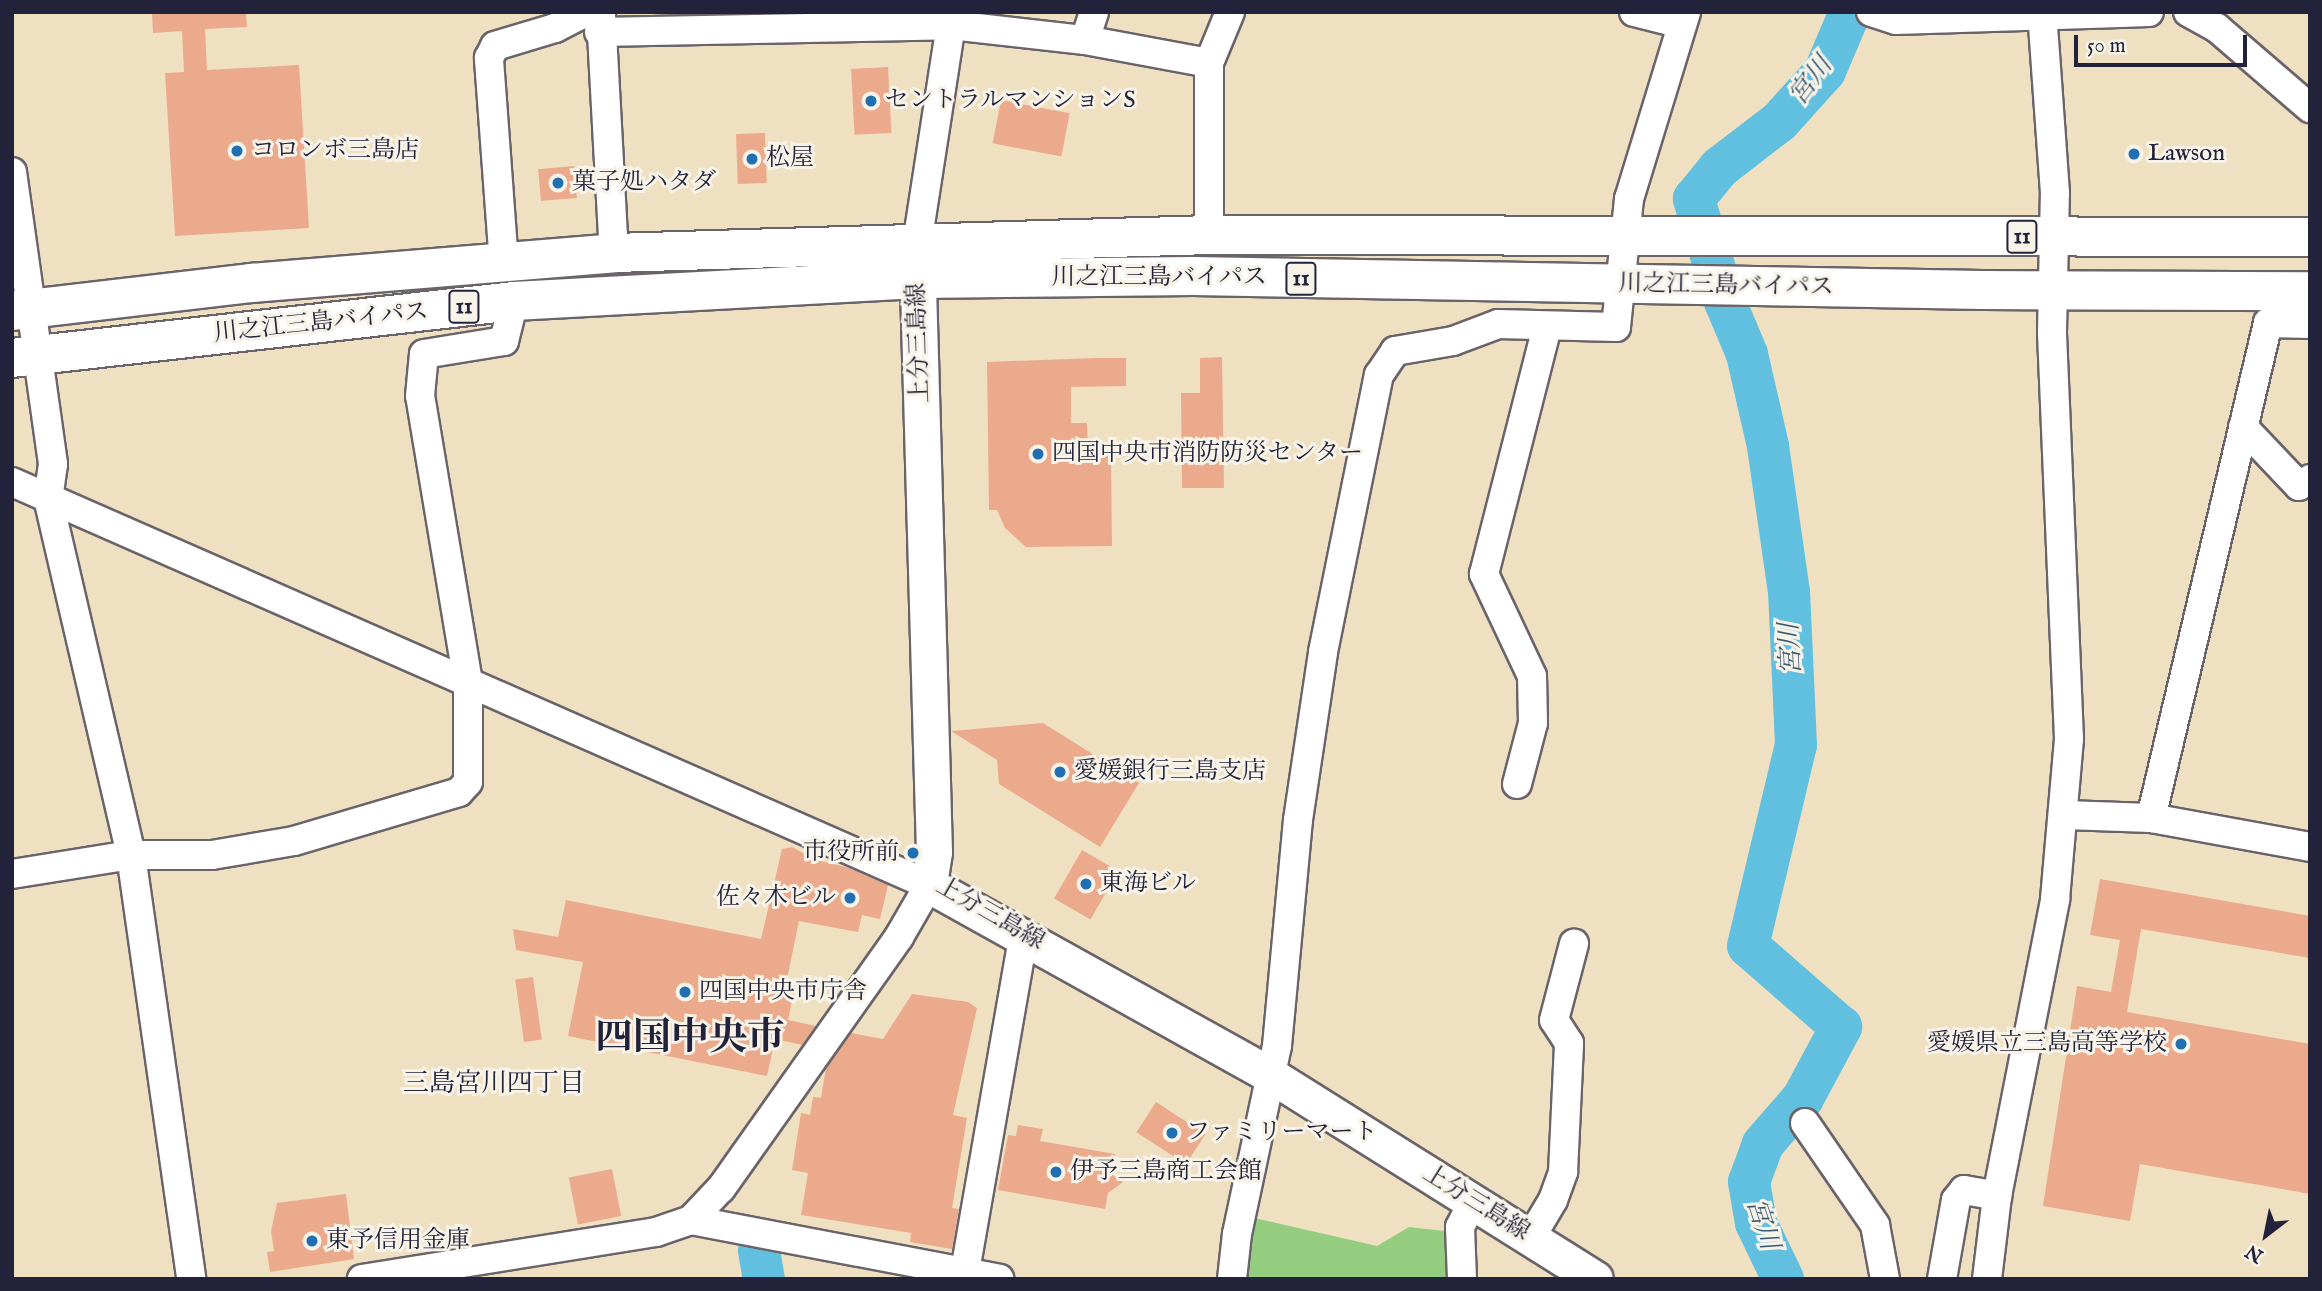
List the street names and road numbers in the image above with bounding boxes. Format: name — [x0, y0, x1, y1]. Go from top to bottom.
road number: 11 — [2006, 218, 2038, 256]
road number: 11 — [1285, 260, 1317, 298]
street label: 川之江三島バイパス — [1051, 264, 1267, 292]
street label: 川之江三島バイパス — [1618, 270, 1834, 302]
street label: 上分三島線 — [903, 283, 935, 403]
road number: 11 — [448, 288, 480, 326]
street label: 川之江三島バイパス — [212, 297, 430, 349]
street label: 上分三島線 — [931, 872, 1049, 956]
street label: 上分三島線 — [1417, 1159, 1535, 1247]

